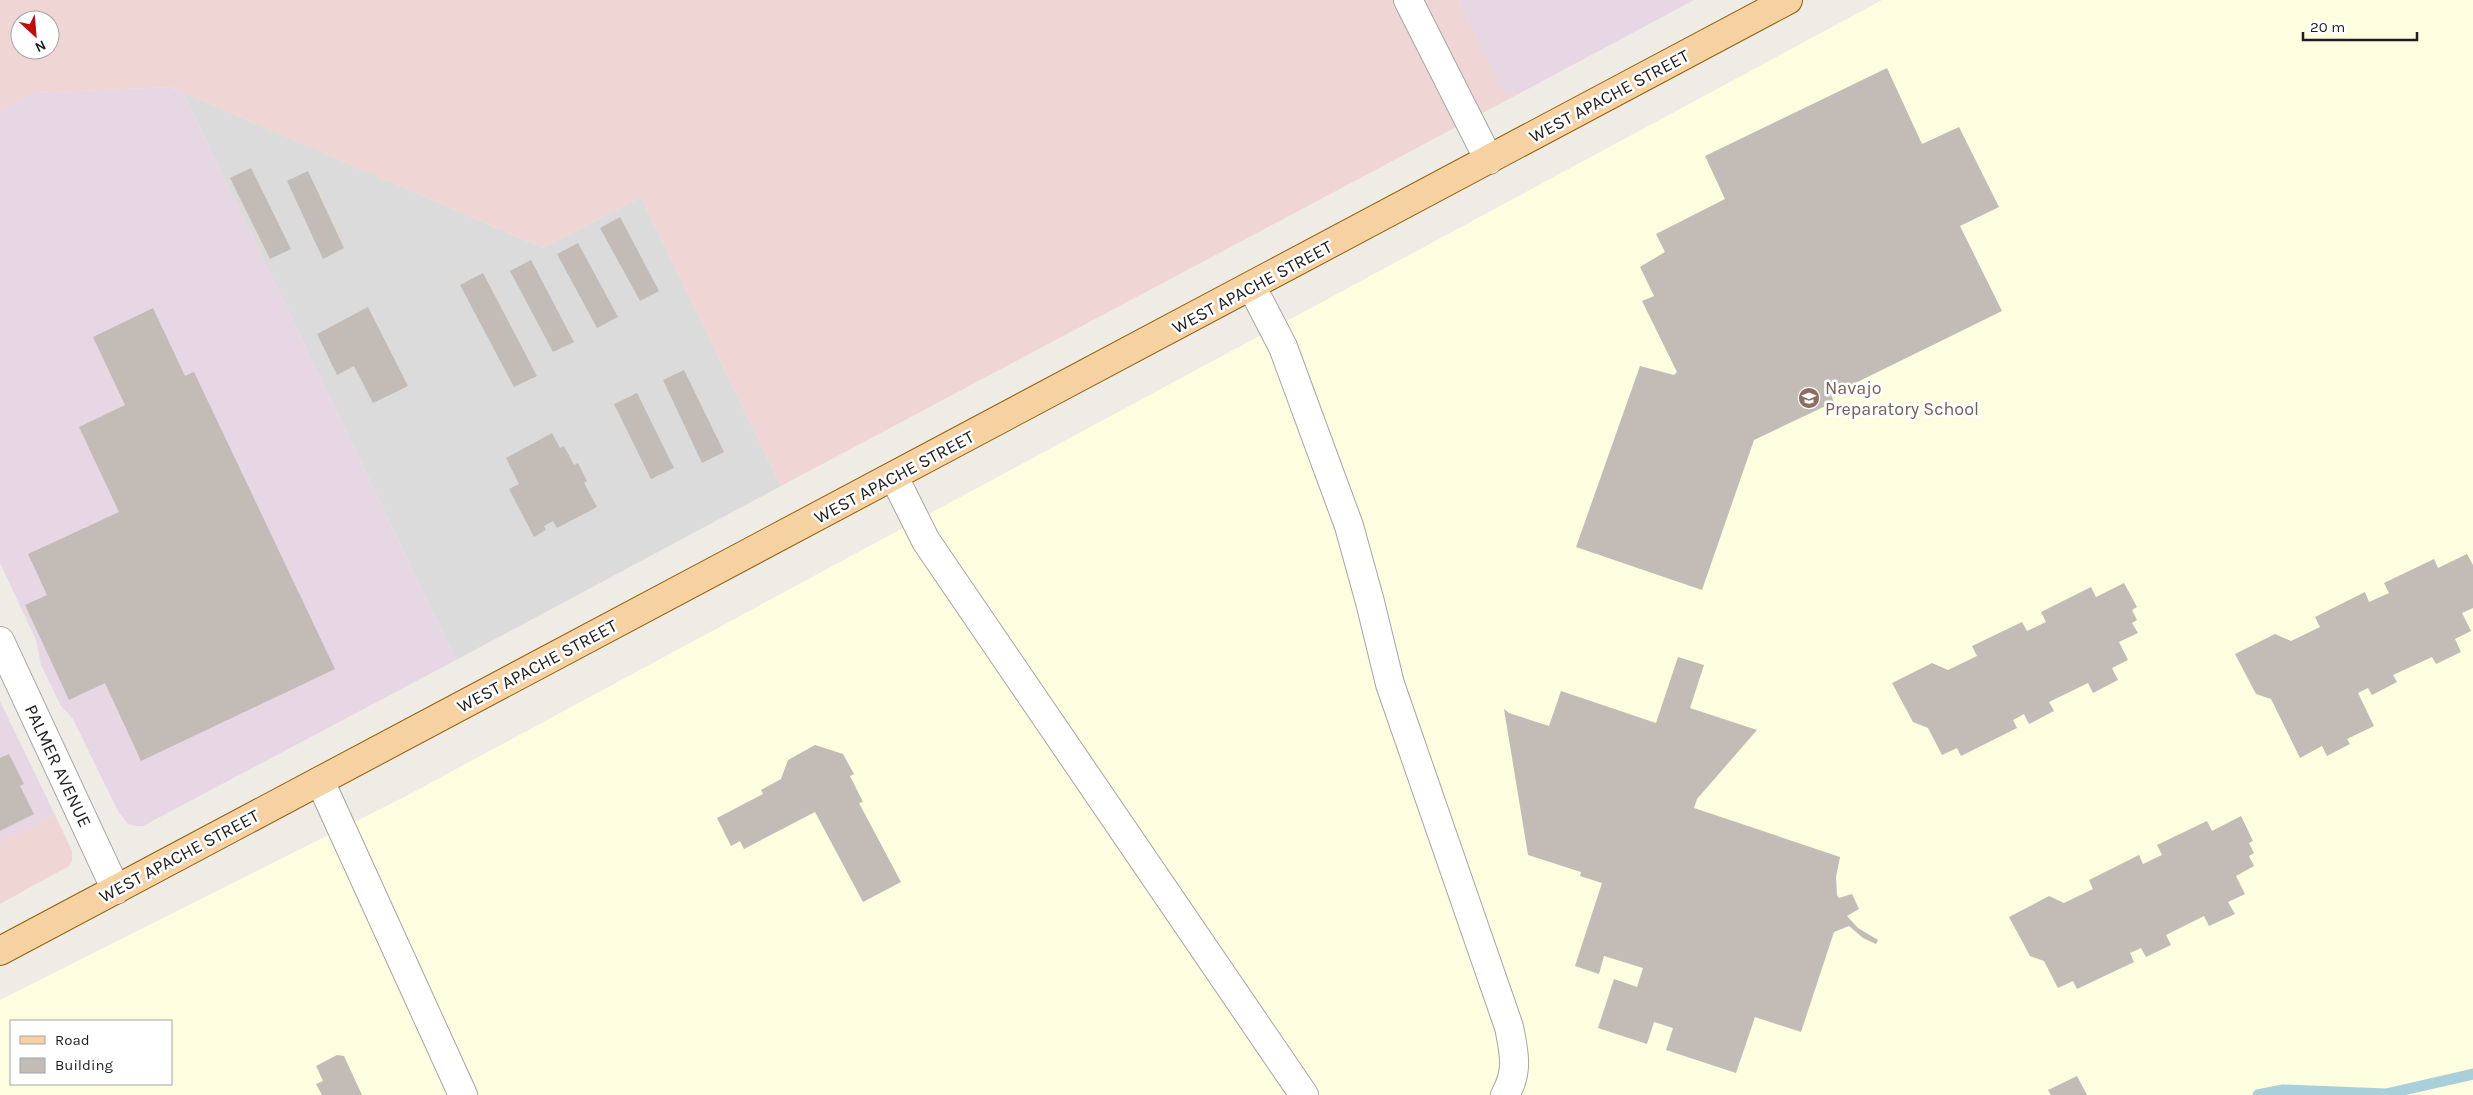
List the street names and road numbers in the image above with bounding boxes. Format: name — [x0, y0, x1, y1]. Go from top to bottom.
street label: WEST APACHE STREET — [1525, 45, 1693, 147]
street label: WEST APACHE STREET — [1168, 236, 1336, 338]
street label: WEST APACHE STREET — [810, 426, 978, 528]
street label: WEST APACHE STREET — [453, 615, 621, 717]
street label: PALMER AVENUE — [20, 701, 96, 831]
street label: WEST APACHE STREET — [95, 805, 263, 907]

